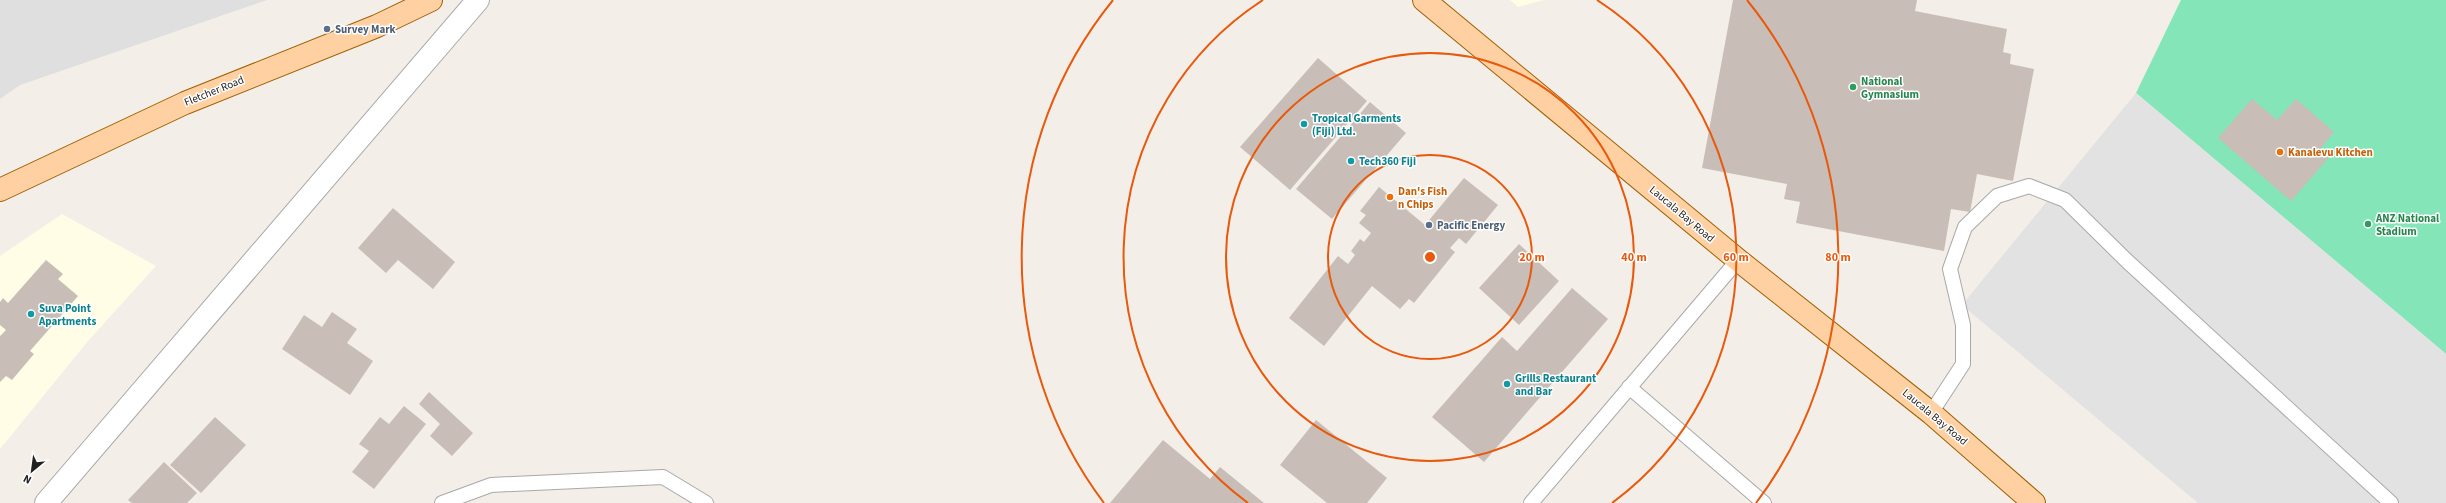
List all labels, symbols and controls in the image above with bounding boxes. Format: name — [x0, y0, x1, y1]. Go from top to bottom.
place label: Survey Mark — [335, 22, 396, 37]
marker: Survey Mark — [322, 24, 332, 34]
street label: Fletcher Road — [182, 72, 246, 110]
place label: National Gymnasium — [1861, 74, 1919, 102]
marker: National Gymnasium — [1848, 82, 1858, 92]
place label: Tropical Garments (Fiji) Ltd. — [1312, 111, 1401, 139]
marker: Tropical Garments (Fiji) Ltd. — [1299, 119, 1309, 129]
place label: Kanalevu Kitchen — [2288, 145, 2373, 160]
marker: Kanalevu Kitchen — [2275, 147, 2285, 157]
place label: Tech360 Fiji — [1359, 154, 1416, 169]
marker: Tech360 Fiji — [1346, 156, 1356, 166]
street label: Laucala Bay Road — [1646, 182, 1718, 246]
place label: Dan's Fish n Chips — [1398, 184, 1447, 212]
marker: Dan's Fish n Chips — [1385, 192, 1395, 202]
place label: ANZ National Stadium — [2375, 211, 2440, 239]
place label: Pacific Energy — [1437, 218, 1506, 233]
marker: ANZ National Stadium — [2363, 219, 2373, 229]
marker: Pacific Energy — [1424, 220, 1434, 230]
text: 20 m — [1519, 249, 1545, 266]
text: 40 m — [1621, 249, 1647, 266]
text: 60 m — [1723, 249, 1749, 266]
text: 80 m — [1825, 249, 1851, 266]
centre of rings — [1423, 250, 1437, 264]
place label: Suva Point Apartments — [38, 301, 96, 329]
marker: Suva Point Apartments — [26, 309, 36, 319]
place label: Grills Restaurant and Bar — [1515, 371, 1597, 399]
marker: Grills Restaurant and Bar — [1502, 379, 1512, 389]
street label: Laucala Bay Road — [1899, 385, 1971, 449]
north arrow — [12, 451, 52, 491]
text: N — [21, 471, 34, 488]

